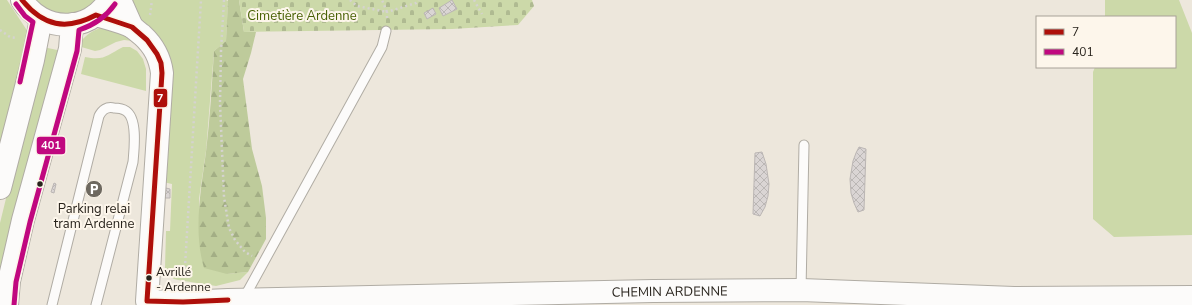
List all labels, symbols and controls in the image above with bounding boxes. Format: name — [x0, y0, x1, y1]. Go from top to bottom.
park label: Cimetière Ardenne — [247, 7, 357, 25]
legend — [1036, 16, 1176, 68]
text: 7 — [1072, 24, 1079, 40]
text: 401 — [1072, 44, 1094, 60]
line badge: 7 — [153, 88, 168, 108]
text: 7 — [157, 91, 163, 106]
line badge: 401 — [36, 136, 66, 155]
text: 401 — [41, 138, 61, 153]
unlabelled marker — [35, 179, 45, 189]
parking icon: Parking relai tram Ardenne — [84, 179, 104, 199]
place label: Parking relai tram Ardenne — [54, 200, 134, 233]
place label: Avrillé - Ardenne — [156, 264, 211, 295]
marker: Avrillé - Ardenne — [144, 273, 154, 283]
street label: CHEMIN ARDENNE — [611, 282, 728, 302]

